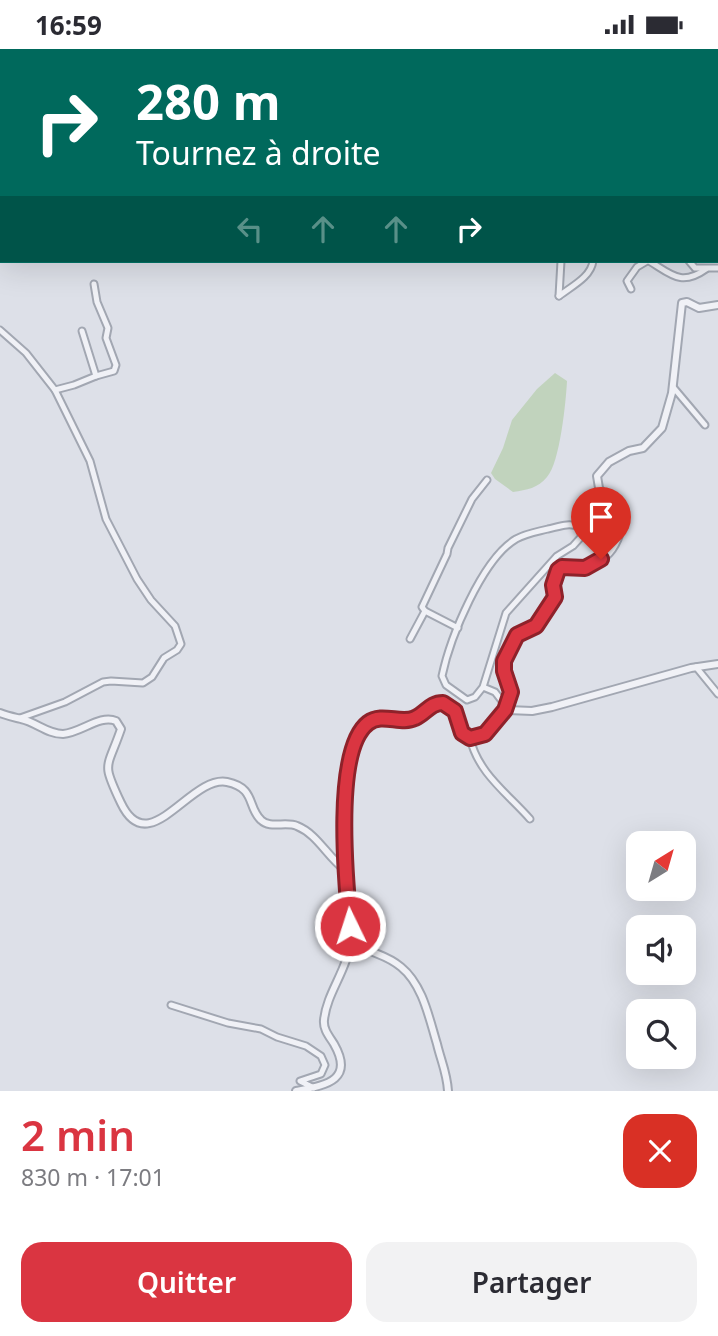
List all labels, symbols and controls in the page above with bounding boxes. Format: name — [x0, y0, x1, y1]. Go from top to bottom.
text: 16:59 — [35, 7, 102, 43]
text: 280 m — [136, 68, 281, 134]
icon: right — [21, 77, 112, 168]
text: Tournez à droite — [136, 131, 381, 174]
icon: left — [231, 210, 269, 248]
icon: ahead — [304, 210, 342, 248]
icon: ahead — [377, 210, 415, 248]
icon: right — [450, 210, 488, 248]
pin — [571, 487, 631, 559]
icon: arrive — [582, 498, 620, 536]
north arrow — [626, 831, 696, 901]
map controls — [626, 831, 696, 1069]
position arrow — [313, 889, 387, 963]
button: sound — [626, 915, 696, 985]
button: search — [626, 999, 696, 1069]
text: 2 min — [21, 1106, 135, 1163]
button: close — [623, 1114, 697, 1188]
text: 830 m · 17:01 — [21, 1161, 165, 1193]
button: Quitter — [21, 1242, 352, 1322]
button: Partager — [366, 1242, 697, 1322]

